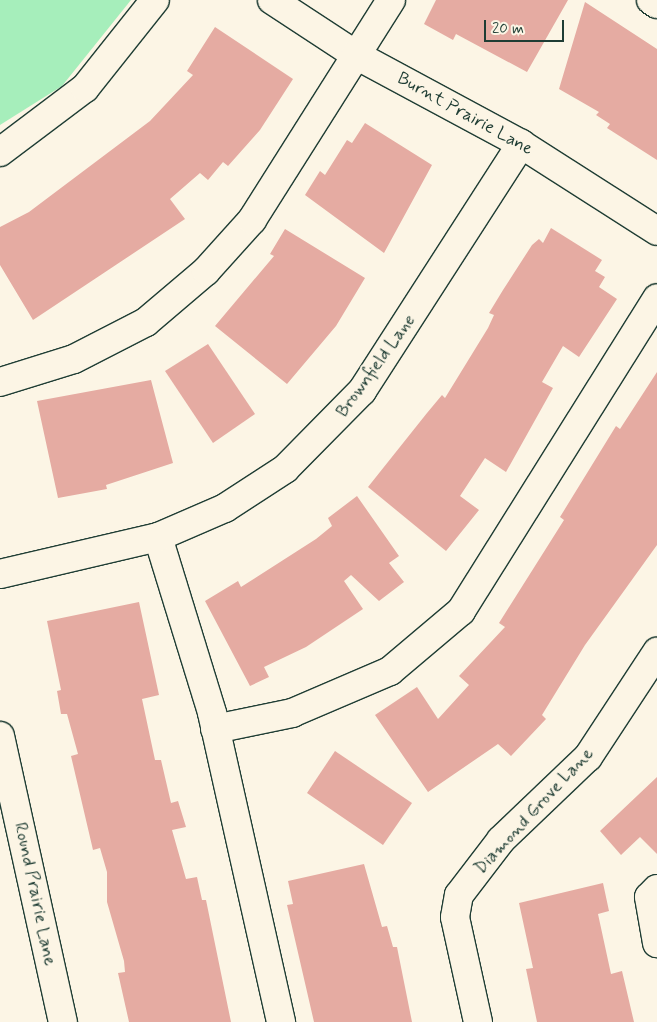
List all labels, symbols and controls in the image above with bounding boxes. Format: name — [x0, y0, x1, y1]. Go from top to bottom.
scale bar — [487, 10, 567, 42]
text: 20 m — [492, 19, 524, 39]
street label: Burnt Prairie Lane — [393, 67, 537, 161]
street label: Brownfield Lane — [331, 310, 421, 422]
street label: Diamond Grove Lane — [470, 744, 598, 878]
street label: Round Prairie Lane — [9, 820, 61, 968]

